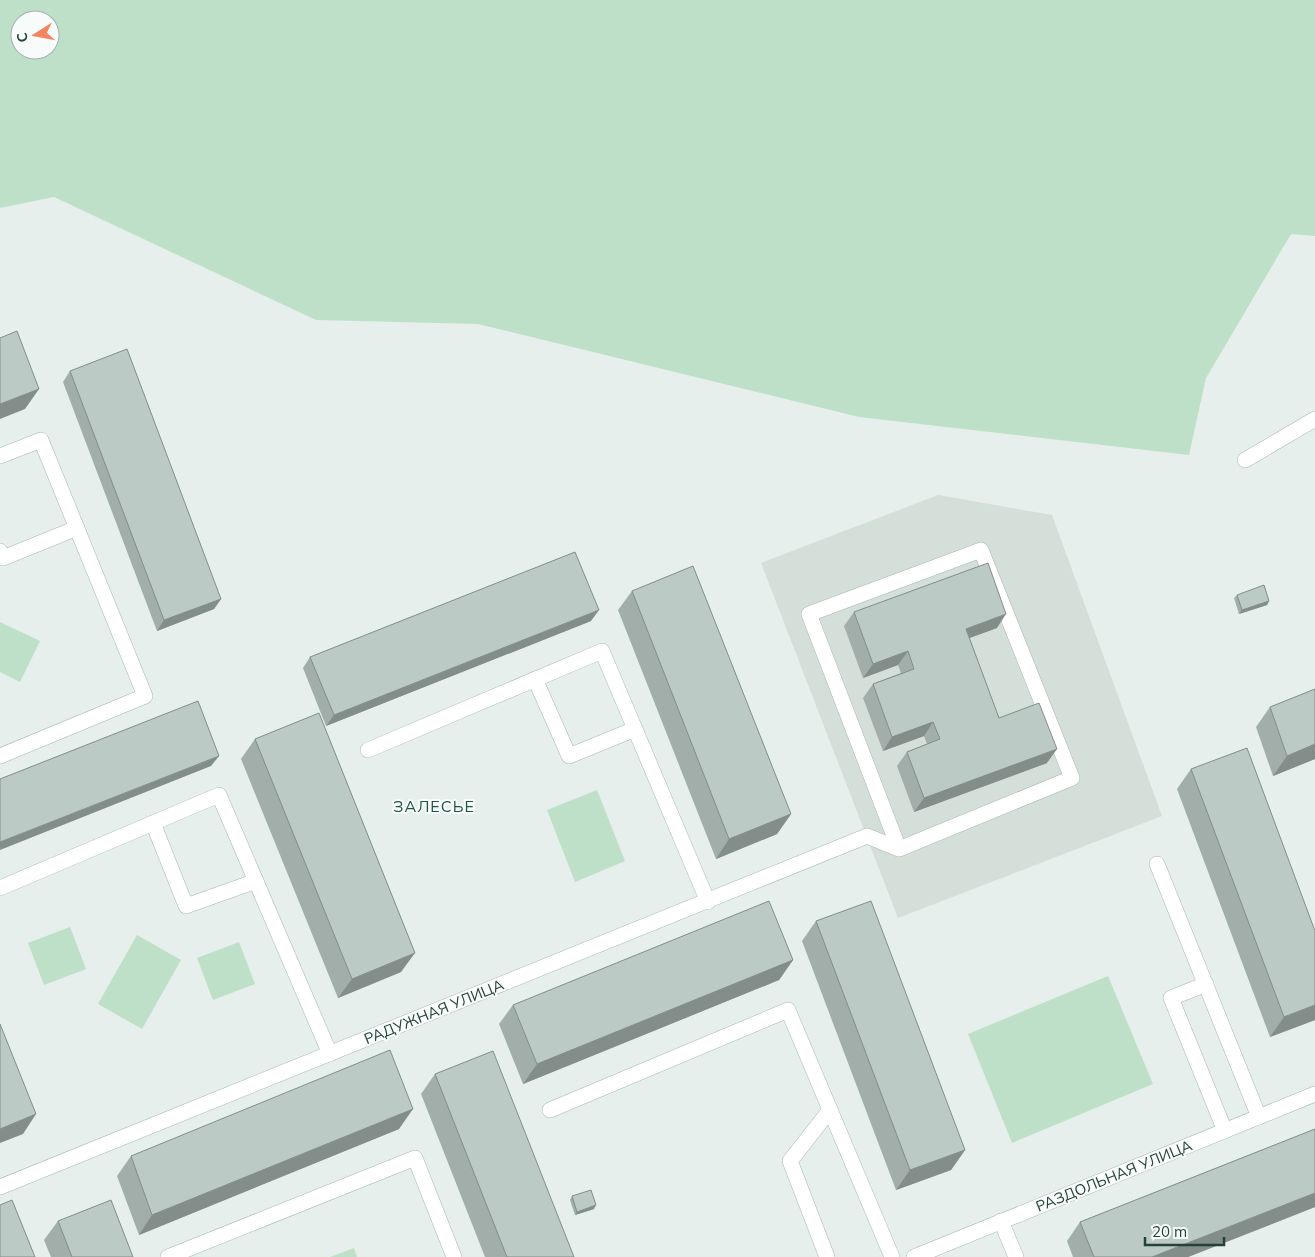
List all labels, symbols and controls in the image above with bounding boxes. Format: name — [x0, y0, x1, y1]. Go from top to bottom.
north arrow — [10, 10, 60, 60]
text: С — [12, 31, 32, 44]
district label: ЗАЛЕСЬЕ — [393, 796, 475, 816]
street label: РАДУЖНАЯ УЛИЦА — [361, 975, 506, 1048]
street label: РАЗДОЛЬНАЯ УЛИЦА — [1033, 1135, 1195, 1216]
scale bar — [1145, 1214, 1224, 1246]
text: 20 m — [1152, 1222, 1187, 1241]

